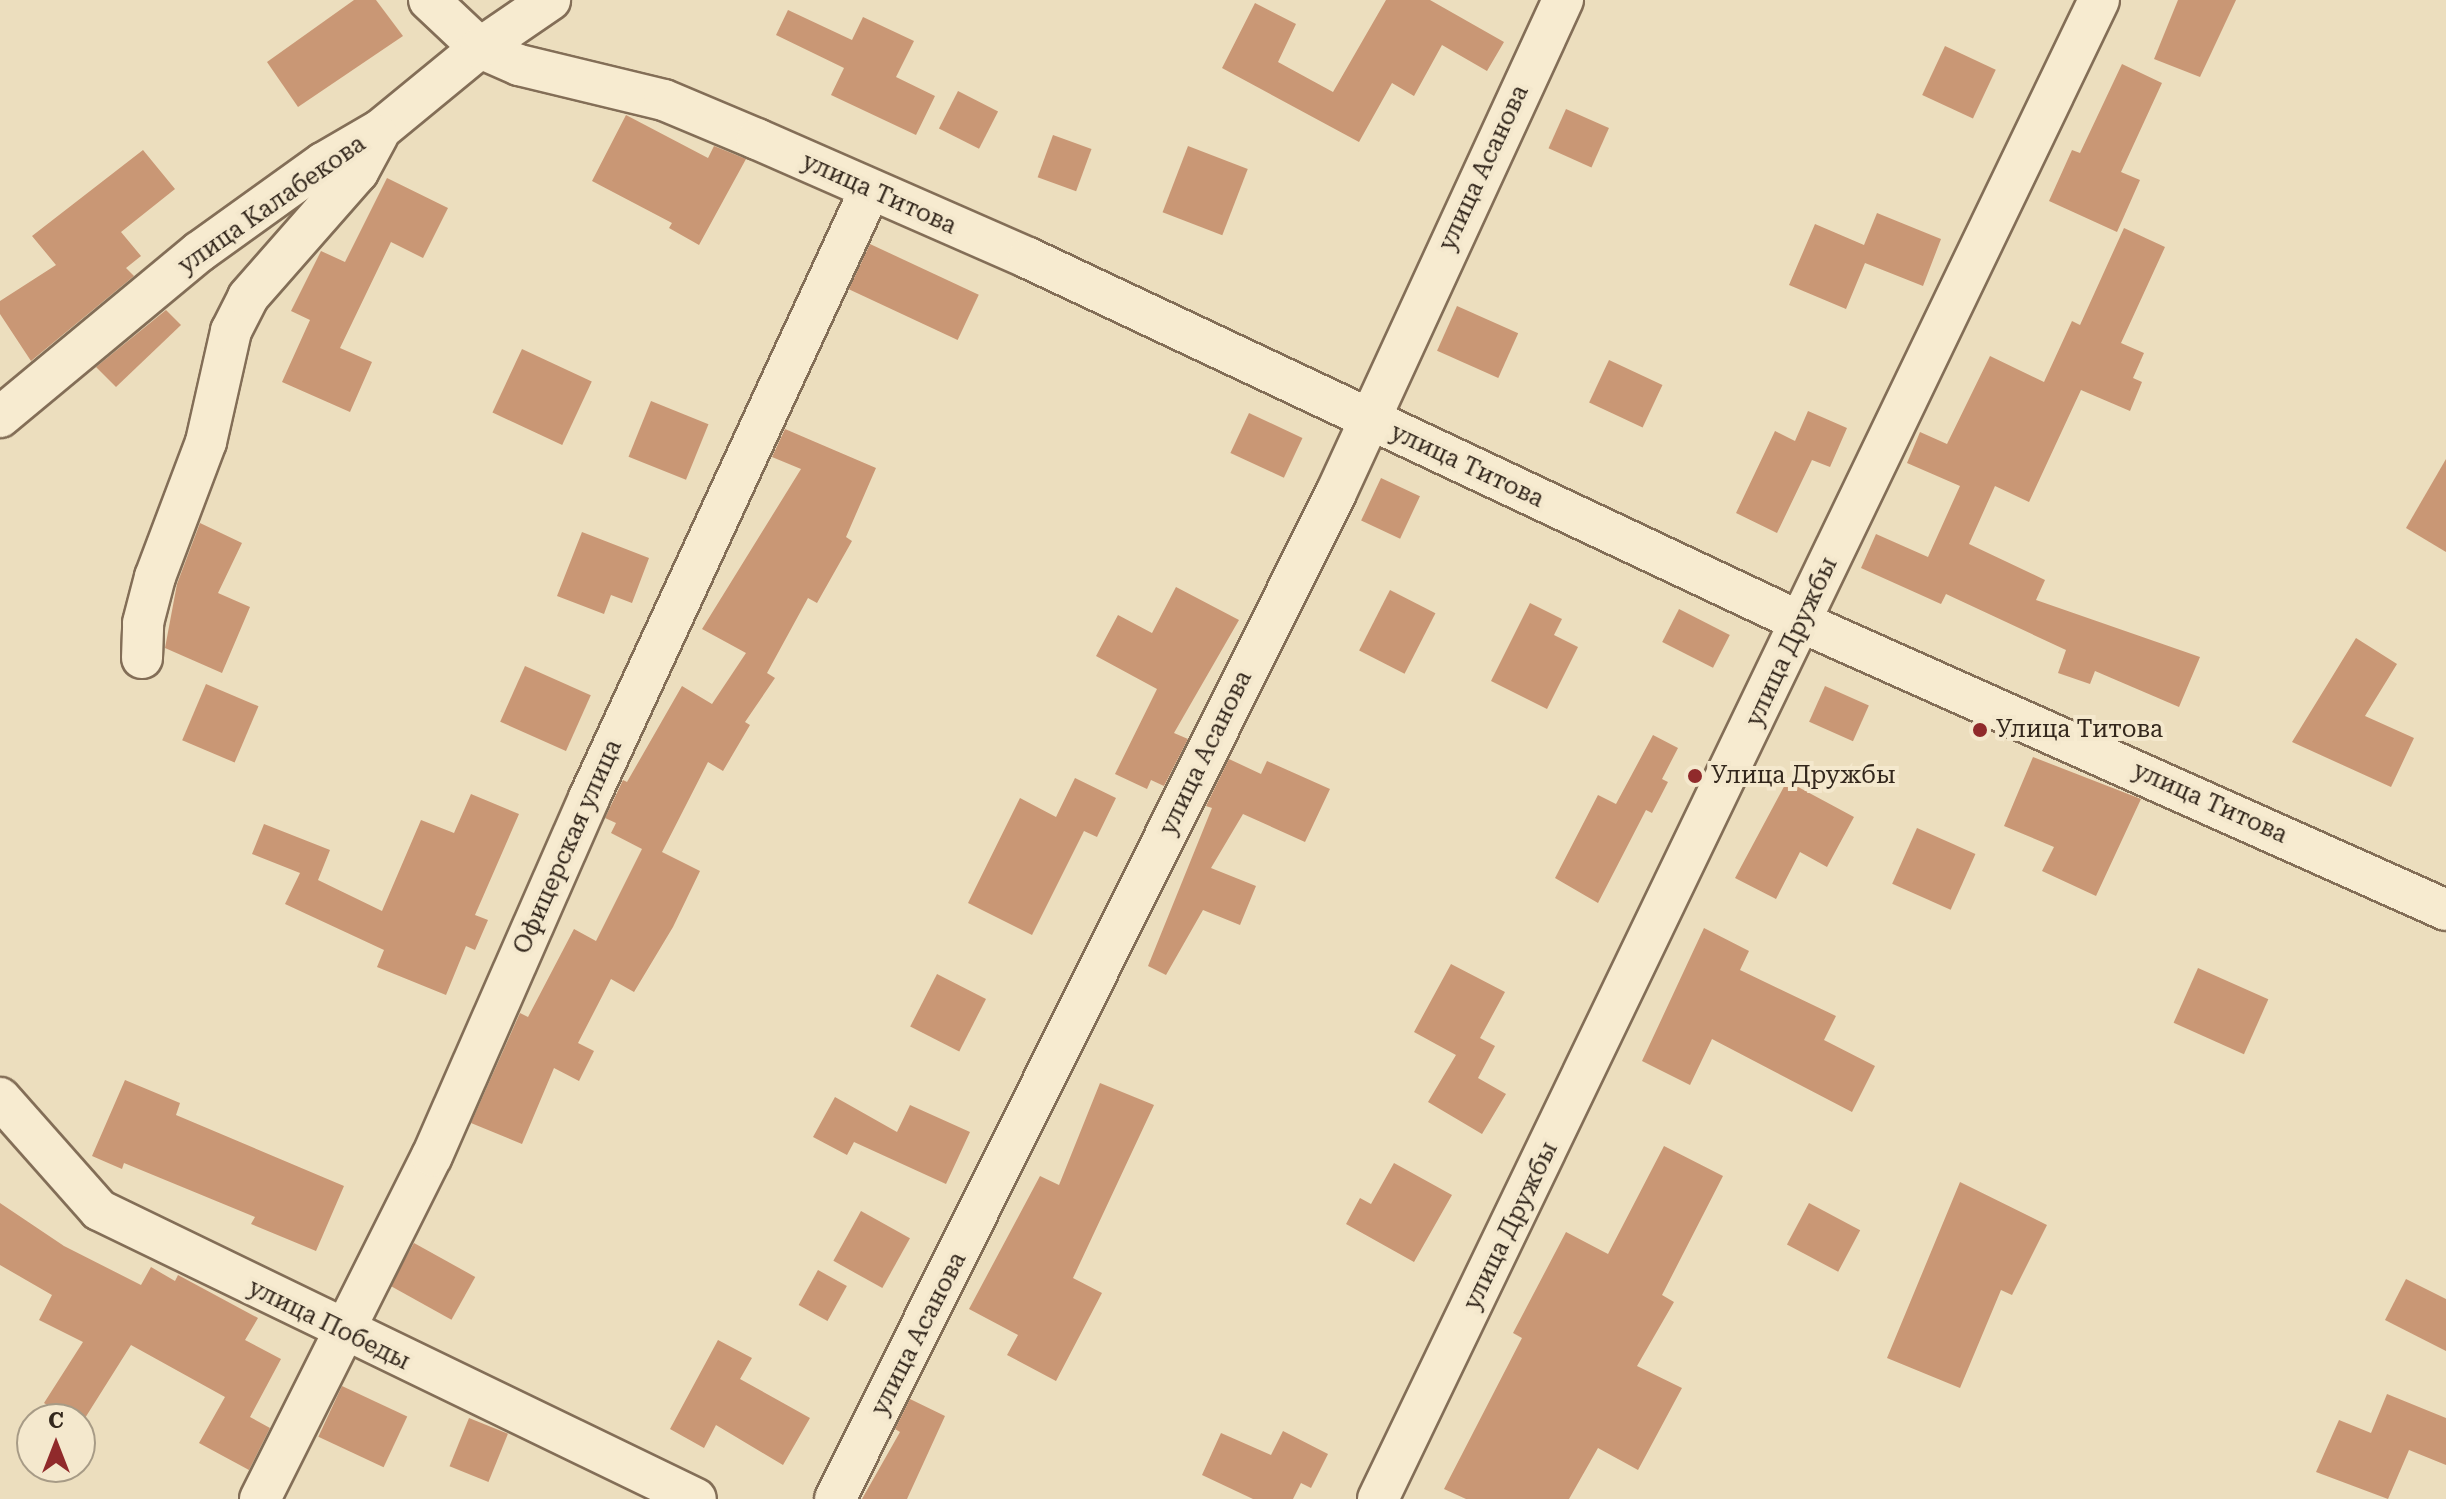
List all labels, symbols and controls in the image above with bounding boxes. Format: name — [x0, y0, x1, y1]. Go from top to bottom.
street label: улица Асанова — [1433, 81, 1535, 255]
street label: улица Калабекова — [173, 130, 371, 280]
street label: улица Титова — [797, 147, 961, 241]
street label: улица Титова — [1386, 418, 1548, 514]
street label: улица Дружбы — [1740, 553, 1844, 731]
street label: улица Асанова — [1154, 666, 1258, 840]
place label: Улица Титова — [1996, 716, 2163, 744]
marker: Улица Титова — [1971, 721, 1989, 739]
street label: Офицерская улица — [508, 736, 628, 958]
street label: улица Титова — [2128, 756, 2292, 850]
place label: Улица Дружбы — [1711, 762, 1896, 790]
marker: Улица Дружбы — [1686, 767, 1704, 785]
street label: улица Дружбы — [1458, 1137, 1564, 1315]
street label: улица Асанова — [865, 1248, 973, 1420]
street label: улица Победы — [243, 1273, 415, 1377]
north arrow — [16, 1403, 96, 1483]
text: С — [48, 1408, 64, 1433]

